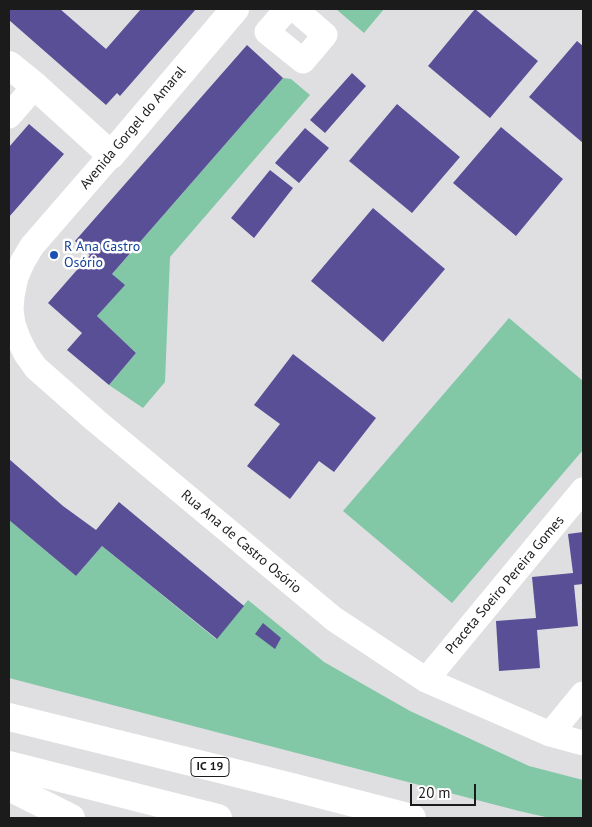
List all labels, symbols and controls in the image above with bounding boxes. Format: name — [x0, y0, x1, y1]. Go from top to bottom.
street label: Avenida Gorgel do Amaral — [77, 63, 189, 193]
place label: R Ana Castro Osório — [64, 239, 140, 272]
marker: R Ana Castro Osório — [48, 249, 60, 261]
street label: Rua Ana de Castro Osório — [178, 487, 304, 597]
street label: Praceta Soeiro Pereira Gomes — [442, 512, 568, 658]
road number: IC 19 — [191, 758, 229, 776]
scale bar — [412, 774, 478, 806]
text: 20 m — [418, 783, 451, 802]

